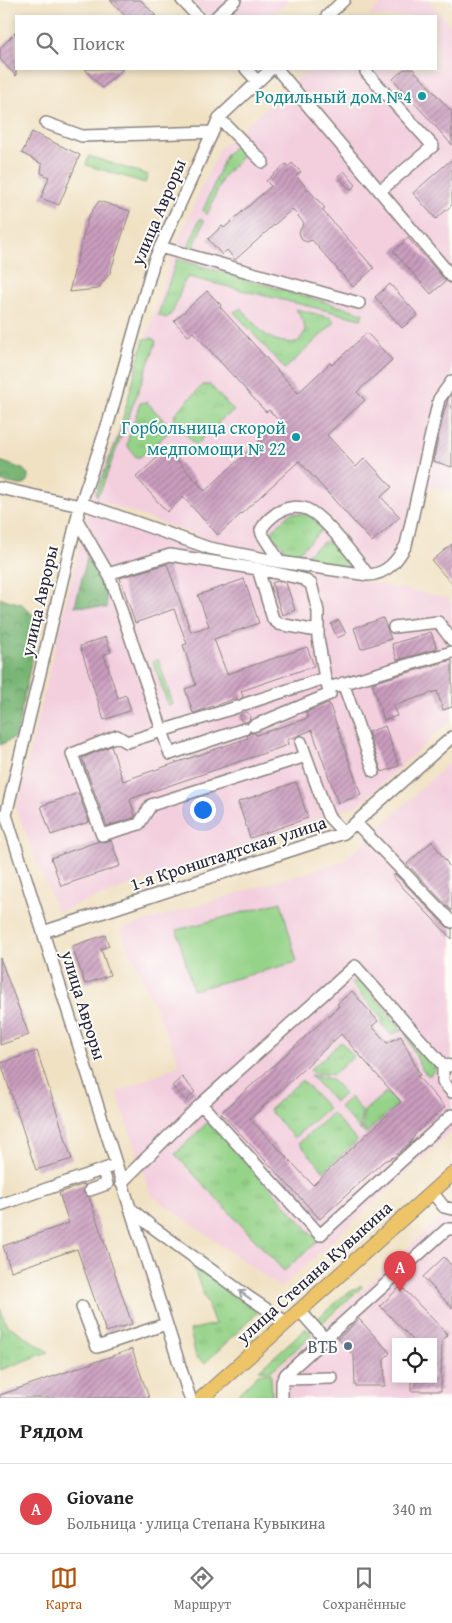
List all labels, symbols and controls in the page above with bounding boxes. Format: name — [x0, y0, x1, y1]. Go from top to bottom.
search box — [15, 15, 437, 70]
icon: search — [33, 29, 61, 57]
text: Поиск — [73, 29, 125, 57]
place label: Родильный дом №4 — [255, 83, 412, 110]
marker: Родильный дом №4 — [416, 90, 428, 102]
street label: улица Авроры — [123, 154, 193, 270]
place label: Горбольница скорой медпомощи № 22 — [121, 414, 286, 462]
marker: Горбольница скорой медпомощи № 22 — [290, 431, 302, 443]
street label: улица Авроры — [13, 542, 65, 660]
your location — [190, 797, 216, 823]
street label: 1-я Кронштадтская улица — [126, 808, 330, 898]
street label: улица Авроры — [54, 946, 114, 1064]
street label: улица Степана Кувыкина — [229, 1194, 398, 1350]
pin: A — [384, 1251, 416, 1292]
one-way arrow — [239, 1290, 253, 1300]
place label: ВТБ — [308, 1333, 338, 1360]
map controls — [392, 1338, 437, 1383]
button: locate — [392, 1338, 437, 1383]
marker: ВТБ — [342, 1340, 354, 1352]
text: Рядом — [20, 1415, 83, 1446]
text: Giovane — [67, 1483, 134, 1511]
text: A — [31, 1497, 41, 1521]
text: 340 m — [392, 1497, 432, 1521]
text: Больница · улица Степана Кувыкина — [67, 1511, 325, 1535]
tab: Карта — [46, 1564, 82, 1614]
tab: Маршрут — [174, 1564, 231, 1614]
tab: Сохранённые — [323, 1564, 406, 1614]

